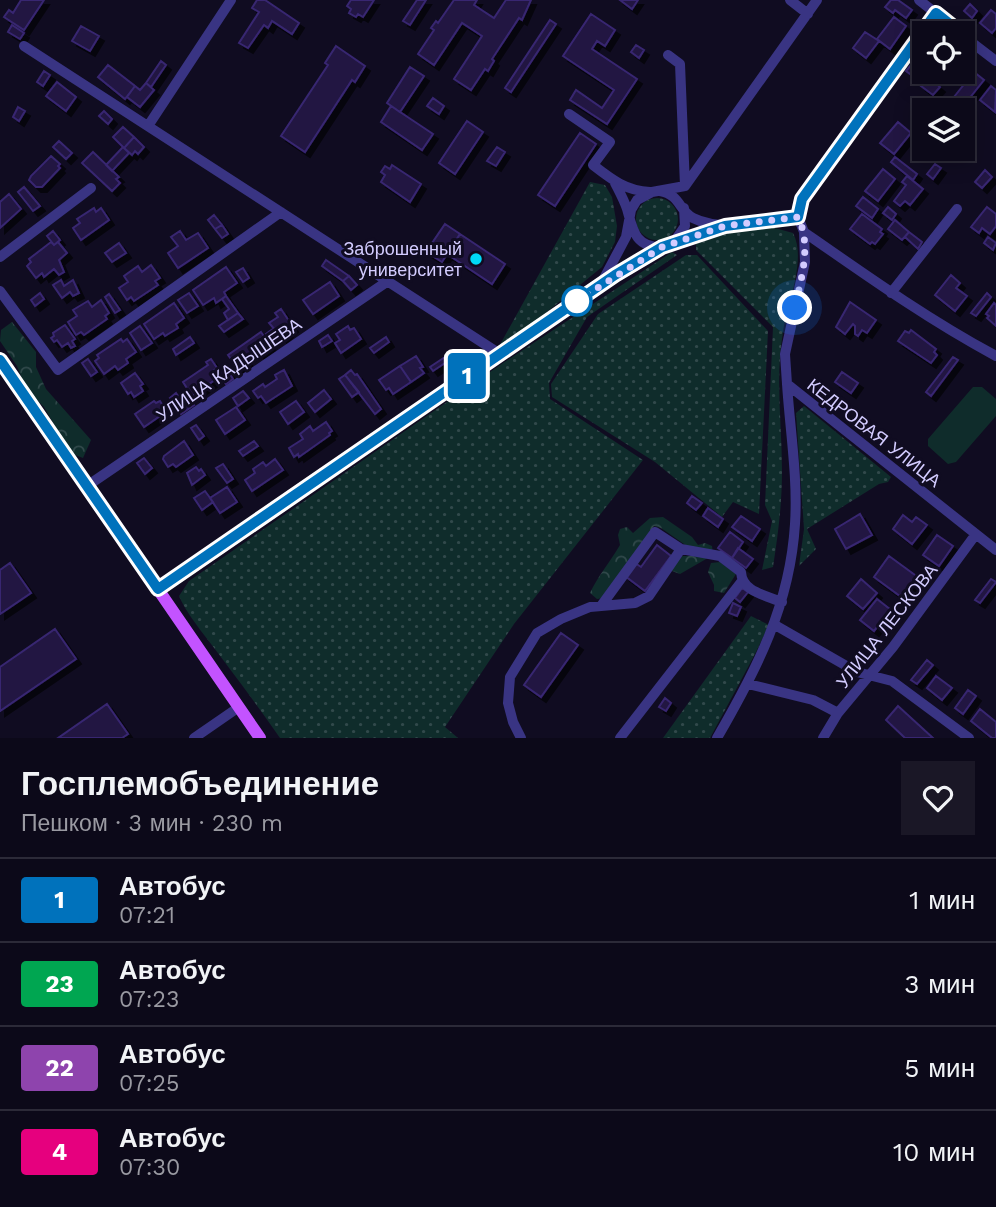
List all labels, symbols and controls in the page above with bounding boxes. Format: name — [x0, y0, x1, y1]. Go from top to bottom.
map controls — [912, 21, 975, 161]
button: locate — [912, 21, 975, 84]
button: layers — [912, 98, 975, 161]
place label: Заброшенный университет — [343, 238, 462, 280]
marker: Заброшенный университет — [468, 251, 484, 267]
unlabelled marker — [562, 286, 592, 316]
your location — [777, 290, 812, 325]
street label: УЛИЦА КАДЫШЕВА — [152, 313, 305, 426]
line badge: 1 — [444, 353, 490, 399]
text: 1 — [462, 362, 472, 390]
street label: КЕДРОВАЯ УЛИЦА — [803, 374, 945, 491]
street label: УЛИЦА ЛЕСКОВА — [832, 560, 942, 692]
button: heart — [901, 761, 975, 835]
text: Госплемобъединение — [21, 764, 379, 803]
text: Пешком · 3 мин · 230 m — [21, 810, 283, 837]
text: Автобус — [119, 871, 226, 901]
text: 1 мин — [909, 885, 975, 915]
text: 1 — [54, 886, 65, 914]
text: 07:21 — [119, 902, 175, 929]
text: Автобус — [119, 955, 226, 985]
text: 3 мин — [904, 969, 975, 999]
text: 23 — [45, 970, 74, 998]
text: 07:23 — [119, 986, 179, 1013]
text: Автобус — [119, 1039, 226, 1069]
text: 5 мин — [904, 1053, 975, 1083]
text: 22 — [45, 1054, 74, 1082]
text: 07:25 — [119, 1070, 179, 1097]
text: Автобус — [119, 1123, 226, 1153]
text: 10 мин — [893, 1137, 975, 1167]
text: 4 — [52, 1138, 67, 1166]
text: 07:30 — [119, 1154, 180, 1181]

